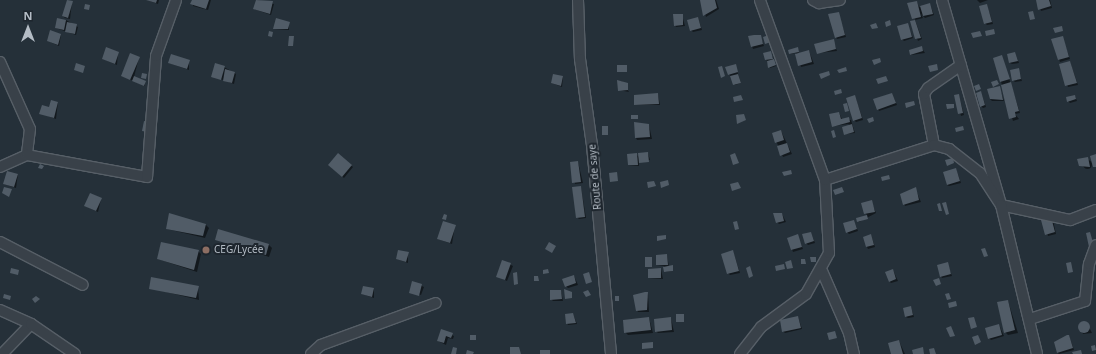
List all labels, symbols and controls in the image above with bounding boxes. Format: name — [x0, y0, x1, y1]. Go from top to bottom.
north arrow — [8, 8, 48, 48]
text: N — [24, 8, 32, 23]
street label: Route de saye — [586, 144, 604, 210]
place label: CEG/Lycée — [214, 244, 263, 256]
marker: CEG/Lycée — [201, 245, 211, 255]

